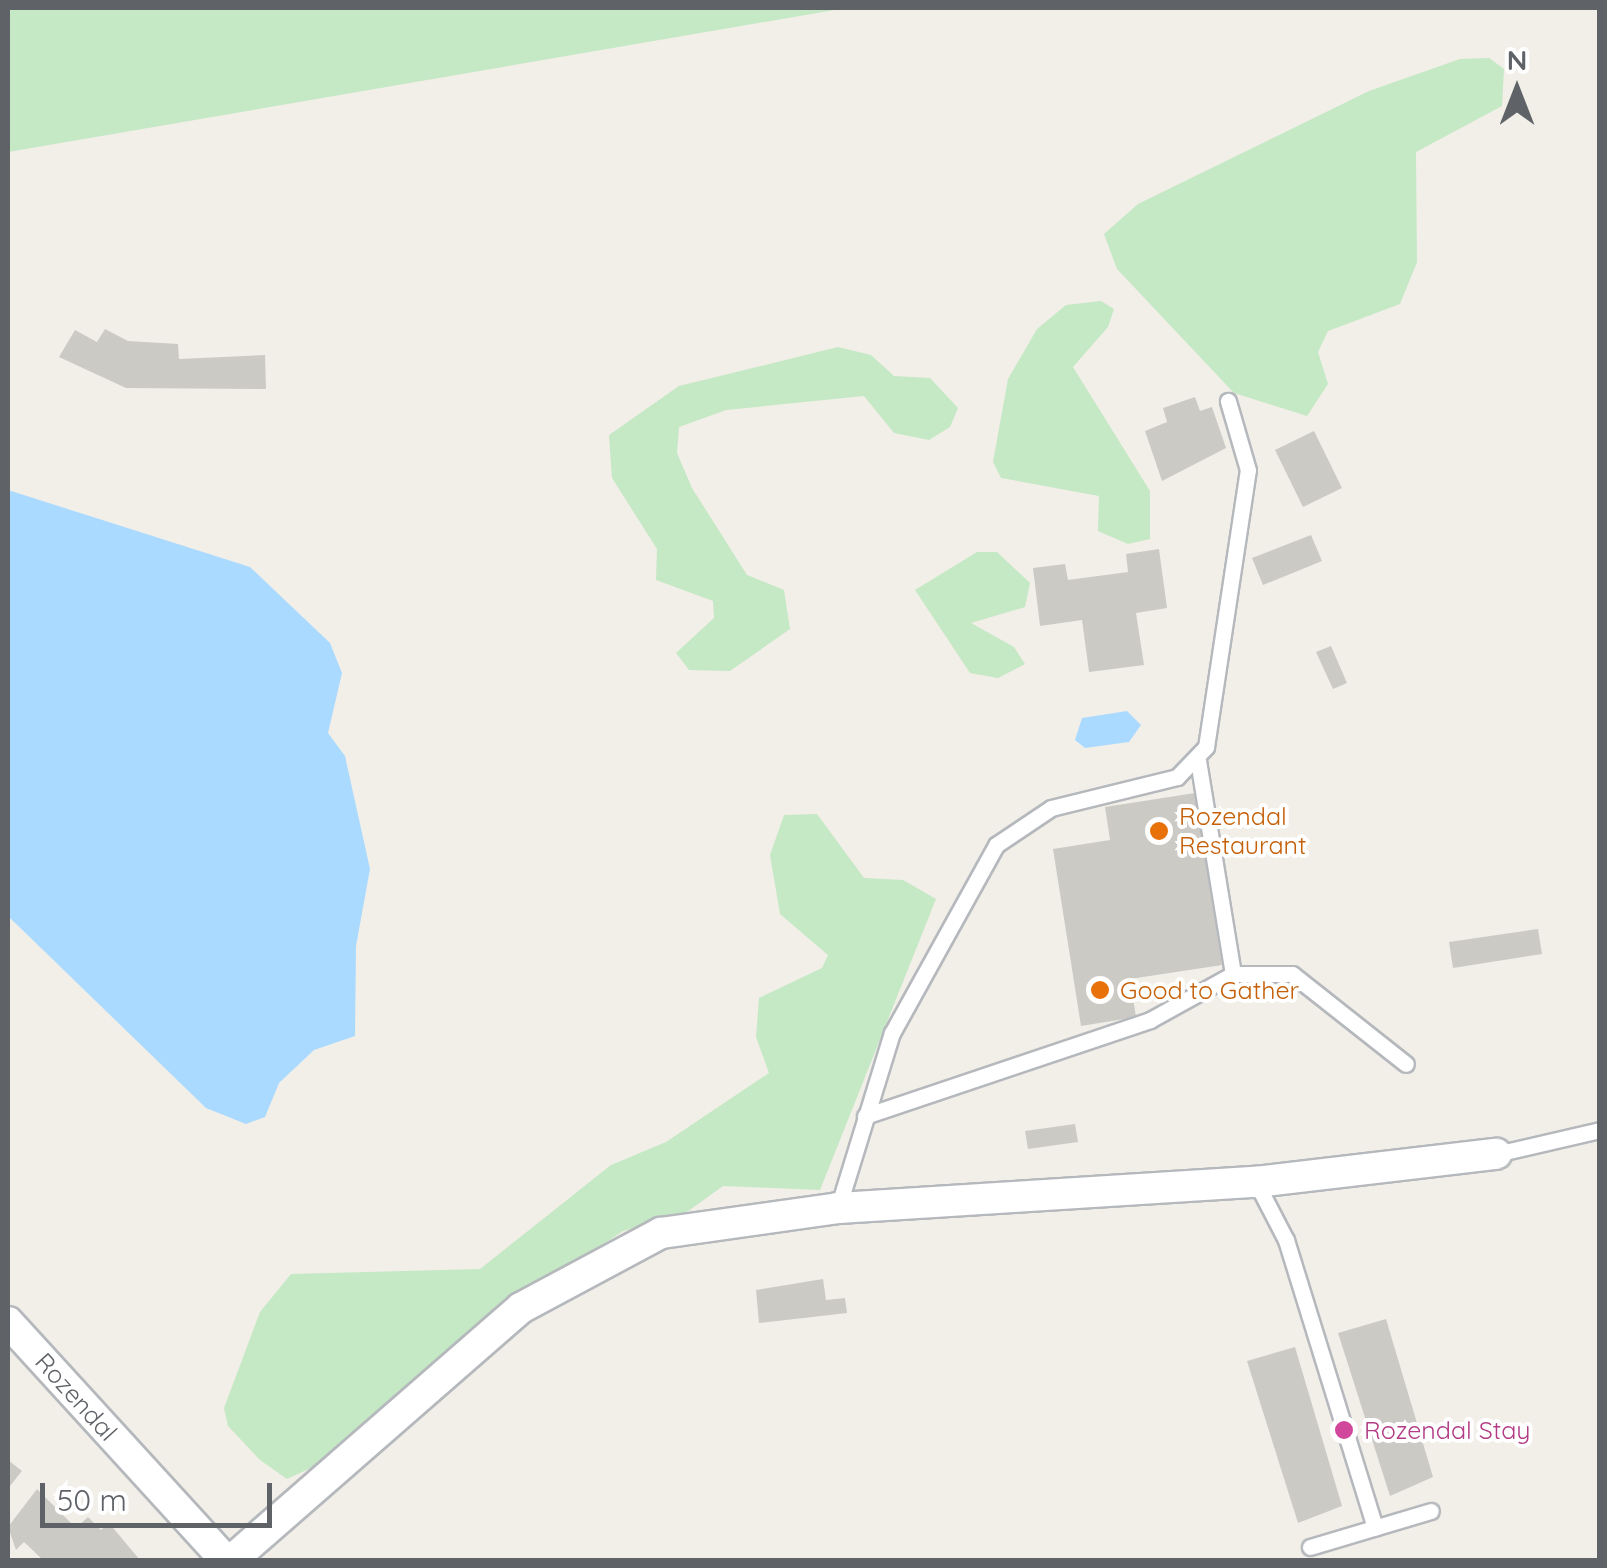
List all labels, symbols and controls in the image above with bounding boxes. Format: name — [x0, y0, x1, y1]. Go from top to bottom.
north arrow — [1467, 40, 1567, 140]
text: N — [1507, 42, 1527, 77]
place label: Rozendal Restaurant — [1179, 802, 1306, 861]
marker: Rozendal Restaurant — [1148, 820, 1170, 842]
place label: Good to Gather — [1120, 975, 1299, 1005]
marker: Good to Gather — [1089, 979, 1111, 1001]
street label: Rozendal — [29, 1347, 123, 1447]
place label: Rozendal Stay — [1364, 1415, 1531, 1445]
marker: Rozendal Stay — [1333, 1419, 1355, 1441]
scale bar — [45, 1463, 278, 1525]
text: 50 m — [57, 1481, 127, 1519]

